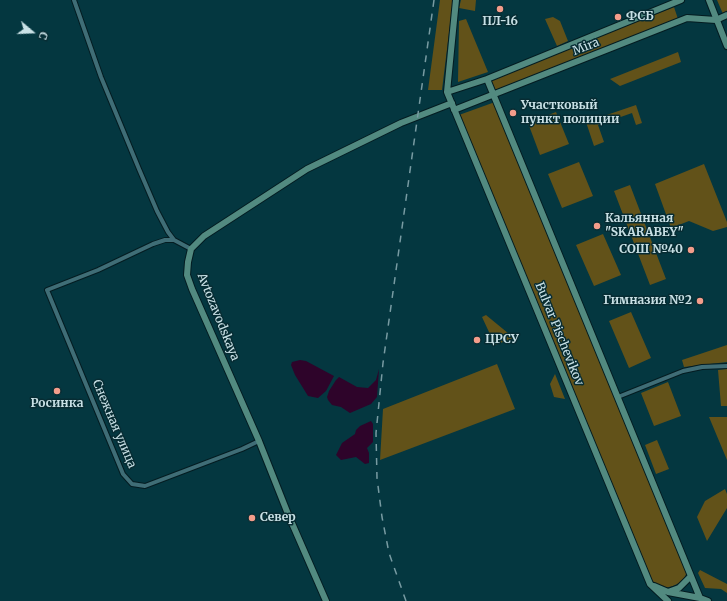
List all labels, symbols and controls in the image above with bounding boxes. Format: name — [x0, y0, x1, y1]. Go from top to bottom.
marker: ПЛ-16 — [495, 4, 505, 14]
place label: ФСБ — [626, 10, 654, 24]
north arrow — [12, 12, 52, 52]
marker: ФСБ — [613, 12, 623, 22]
place label: ПЛ-16 — [482, 15, 518, 29]
text: С — [36, 30, 51, 42]
street label: Mira — [571, 35, 601, 59]
place label: Участковый пункт полиции — [521, 99, 619, 127]
marker: Участковый пункт полиции — [508, 108, 518, 118]
place label: Кальянная "SKARABEY" — [605, 212, 684, 240]
marker: Кальянная "SKARABEY" — [592, 221, 602, 231]
place label: СОШ №40 — [619, 243, 683, 257]
marker: СОШ №40 — [686, 245, 696, 255]
street label: Avtozavodskaya — [194, 271, 242, 363]
street label: Bulvar Pischevikov — [532, 280, 586, 388]
place label: Гимназия №2 — [603, 294, 692, 308]
marker: Гимназия №2 — [695, 296, 705, 306]
place label: ЦРСУ — [485, 333, 519, 347]
marker: ЦРСУ — [472, 335, 482, 345]
street label: Снежная улица — [89, 378, 139, 470]
marker: Росинка — [52, 386, 62, 396]
place label: Росинка — [31, 397, 83, 411]
place label: Север — [260, 511, 296, 525]
marker: Север — [247, 513, 257, 523]

